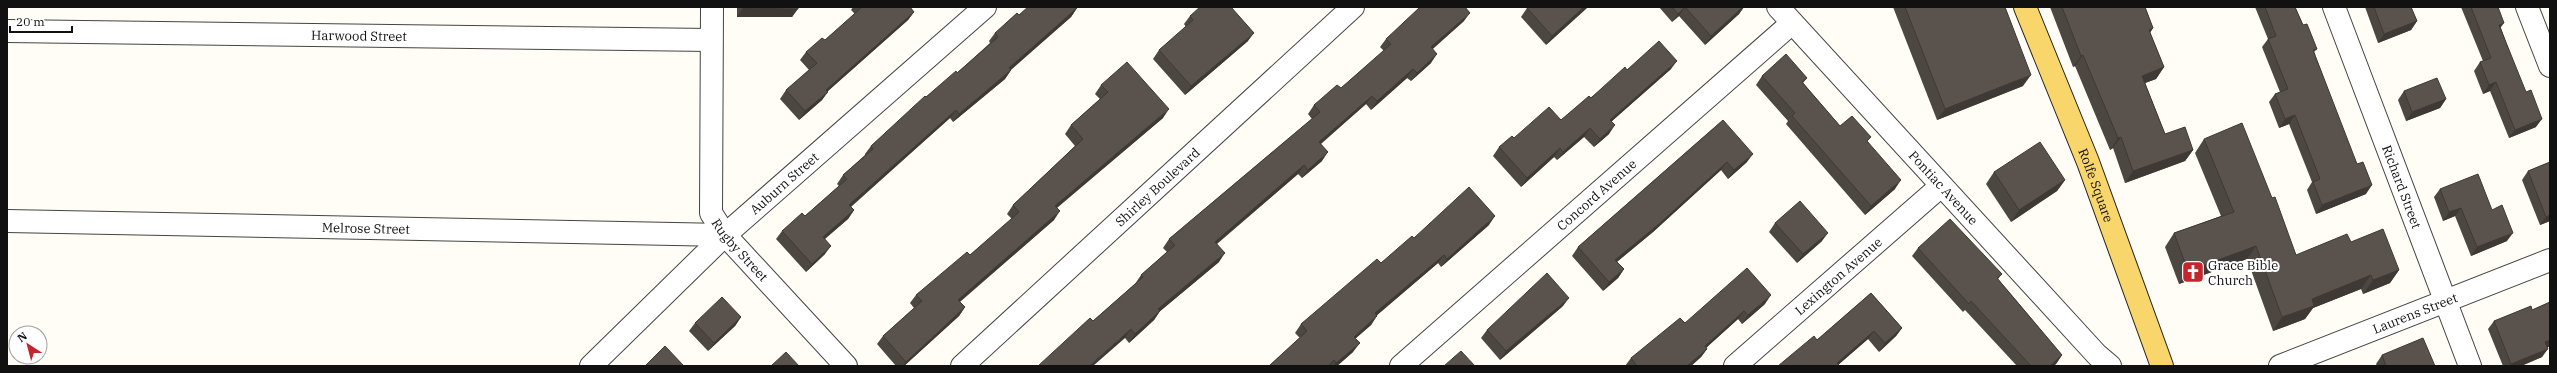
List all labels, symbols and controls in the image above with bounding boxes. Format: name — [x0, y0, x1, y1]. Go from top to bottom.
scale bar — [10, 8, 72, 34]
text: 20 m — [16, 14, 45, 29]
street label: Harwood Street — [311, 26, 407, 45]
street label: Richard Street — [2378, 142, 2426, 231]
street label: Shirley Boulevard — [1111, 144, 1203, 230]
street label: Rolfe Square — [2075, 146, 2118, 225]
street label: Pontiac Avenue — [1905, 147, 1982, 228]
street label: Auburn Street — [746, 148, 822, 218]
street label: Concord Avenue — [1553, 155, 1640, 234]
street label: Rugby Street — [708, 215, 772, 285]
street label: Melrose Street — [322, 219, 411, 237]
street label: Lexington Avenue — [1791, 233, 1885, 319]
place label: Grace Bible Church — [2208, 257, 2278, 289]
church icon: Grace Bible Church — [2180, 259, 2206, 285]
street label: Laurens Street — [2370, 289, 2460, 337]
north arrow — [8, 325, 48, 365]
text: N — [14, 329, 30, 345]

